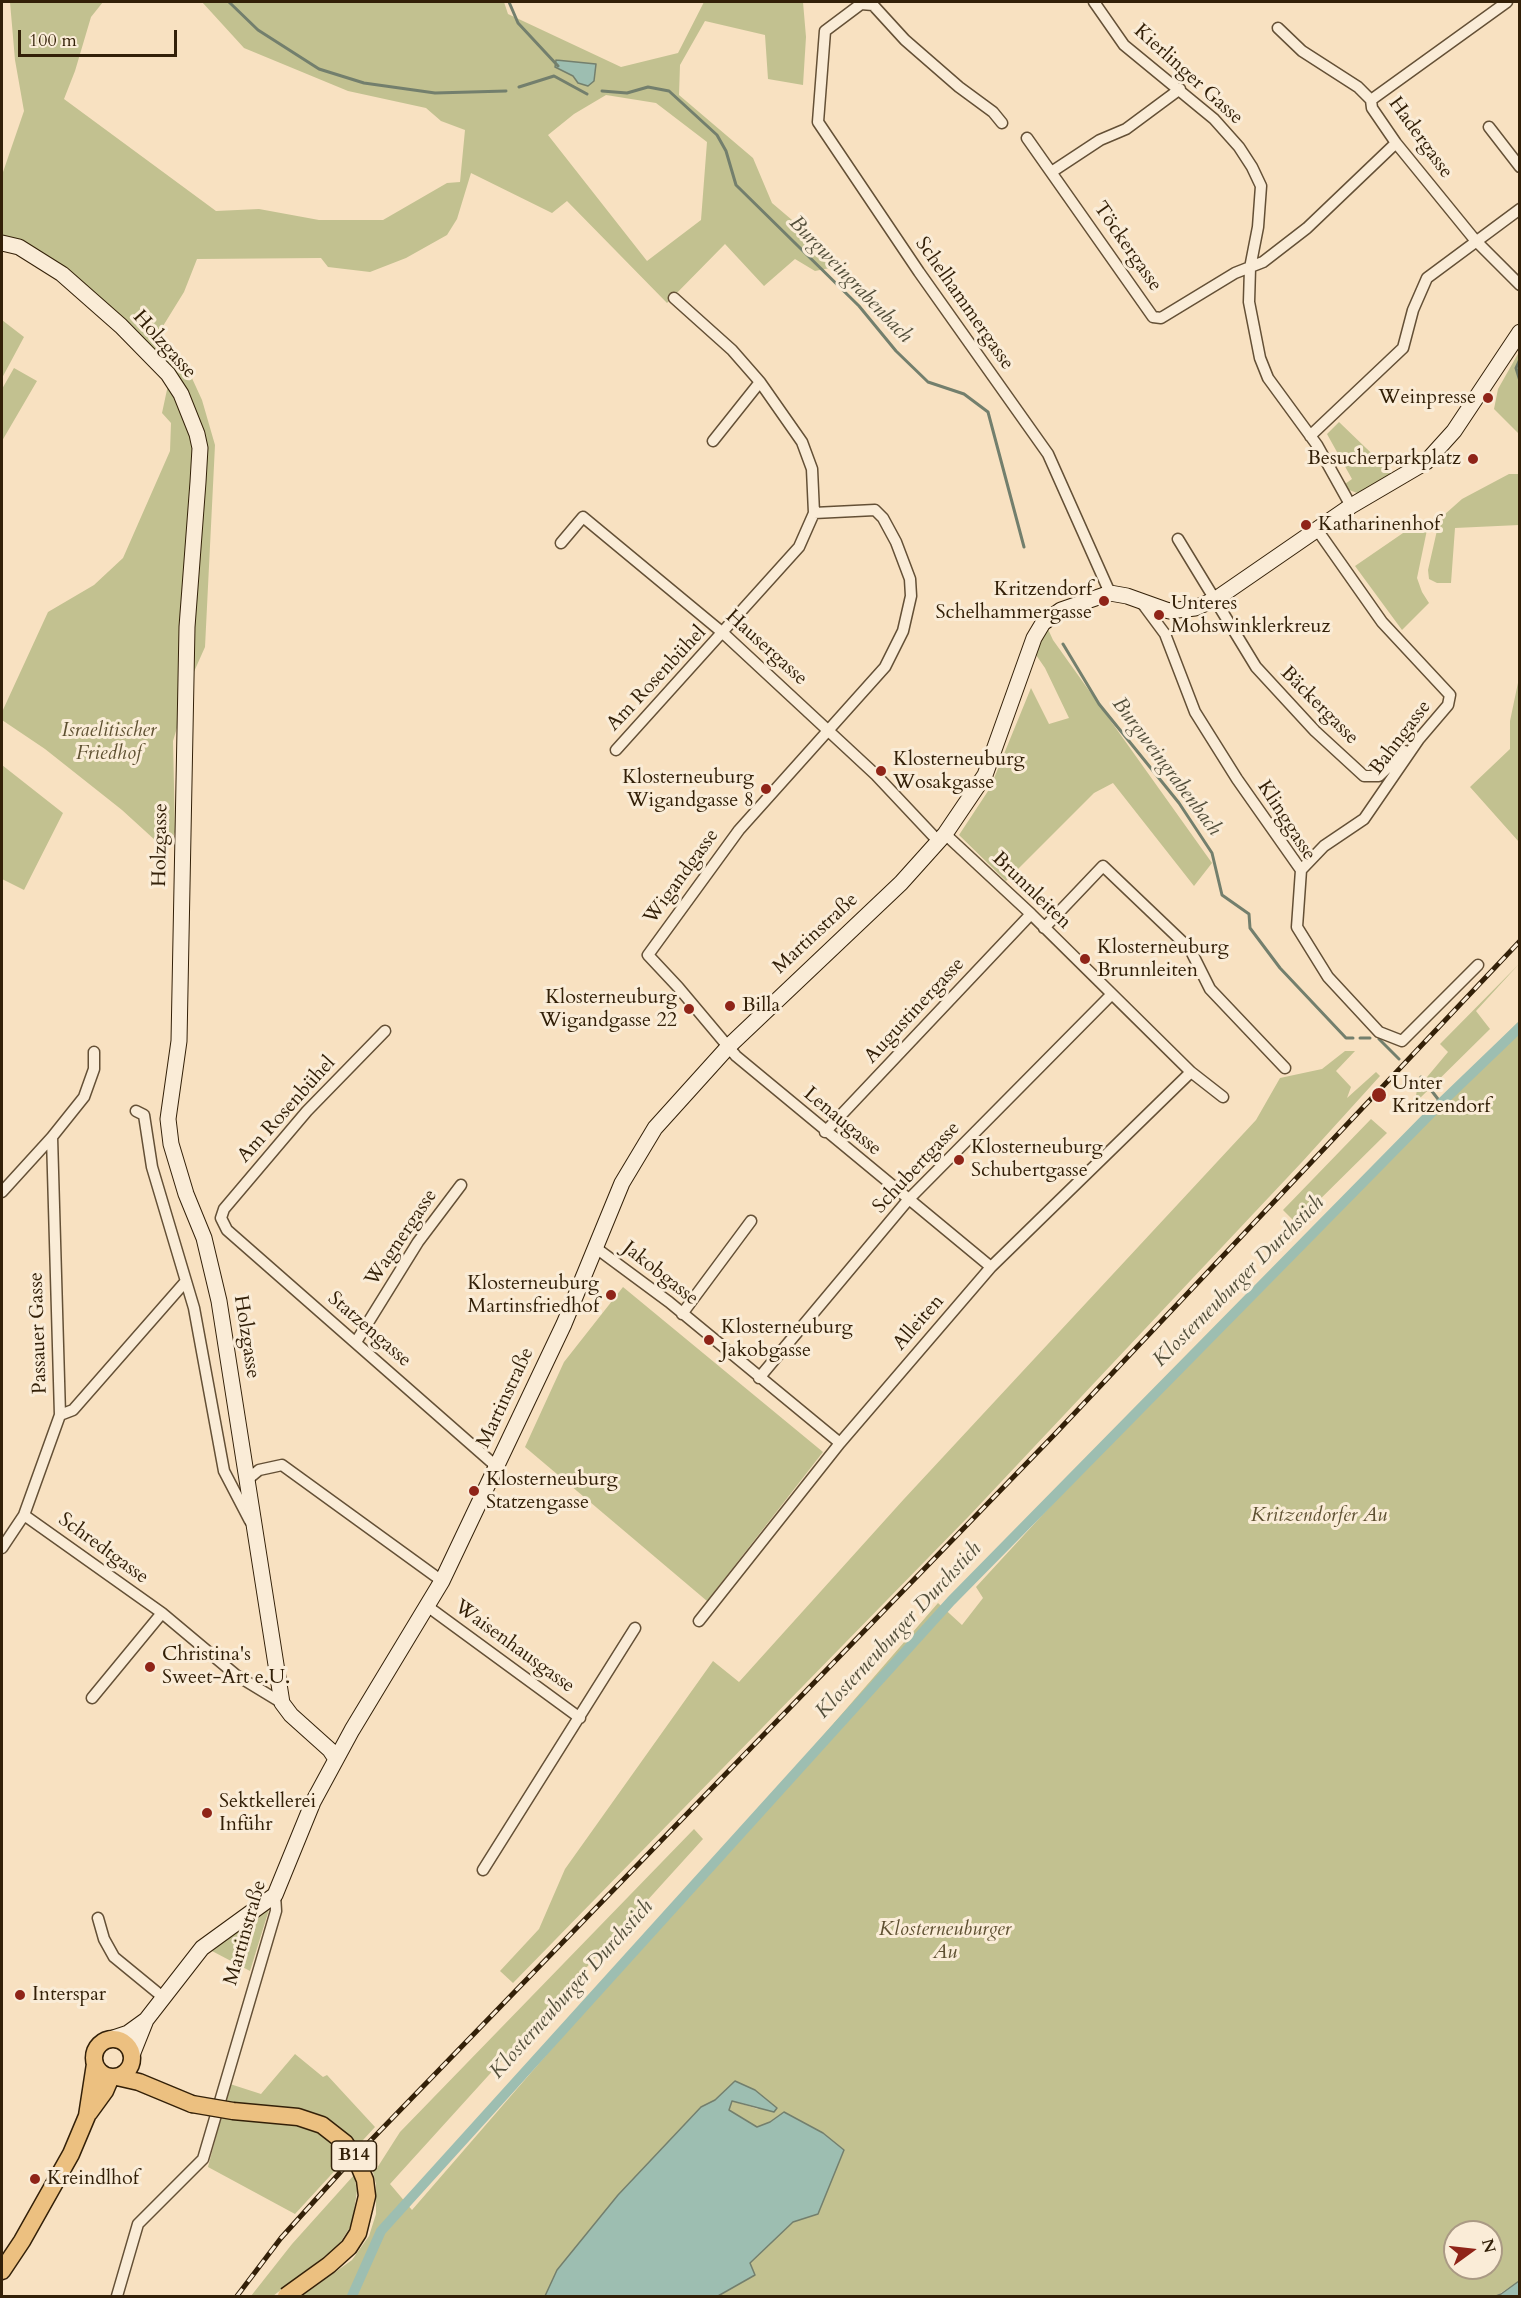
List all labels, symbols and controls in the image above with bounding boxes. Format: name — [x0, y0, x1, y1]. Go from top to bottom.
scale bar — [21, 18, 180, 56]
street label: Kierlinger Gasse — [1128, 20, 1248, 130]
text: 100 m — [29, 28, 77, 53]
street label: Hadergasse — [1382, 93, 1458, 183]
street label: Töckergasse — [1087, 198, 1167, 296]
water label: Burgweingrabenbach — [783, 211, 917, 349]
street label: Schelhammergasse — [909, 233, 1019, 375]
street label: Holzgasse — [127, 306, 201, 384]
place label: Weinpresse — [1378, 386, 1476, 410]
marker: Weinpresse — [1481, 391, 1495, 405]
place label: Besucherparkplatz — [1307, 447, 1461, 471]
marker: Besucherparkplatz — [1466, 452, 1480, 466]
place label: Katharinenhof — [1318, 513, 1440, 537]
marker: Katharinenhof — [1299, 518, 1313, 532]
place label: Kritzendorf Schelhammergasse — [936, 578, 1092, 625]
place label: Unteres Mohswinklerkreuz — [1171, 592, 1331, 639]
marker: Kritzendorf Schelhammergasse — [1097, 594, 1111, 608]
street label: Hausergasse — [720, 605, 812, 691]
marker: Unteres Mohswinklerkreuz — [1152, 608, 1166, 622]
street label: Am Rosenbühel — [602, 621, 712, 737]
street label: Bäckergasse — [1275, 662, 1363, 750]
water label: Burgweingrabenbach — [1106, 693, 1226, 841]
street label: Bahngasse — [1365, 696, 1437, 780]
park label: Israelitischer Friedhof — [62, 719, 156, 766]
place label: Klosterneuburg Wosakgasse — [893, 748, 1025, 795]
marker: Klosterneuburg Wosakgasse — [874, 764, 888, 778]
place label: Klosterneuburg Wigandgasse 8 — [622, 766, 754, 813]
street label: Klinggasse — [1251, 777, 1321, 865]
marker: Klosterneuburg Wigandgasse 8 — [759, 782, 773, 796]
street label: Holzgasse — [148, 803, 174, 887]
street label: Wigandgasse — [639, 825, 725, 929]
street label: Brunnleiten — [986, 847, 1076, 935]
street label: Martinstraße — [768, 888, 864, 980]
place label: Klosterneuburg Brunnleiten — [1097, 936, 1229, 983]
marker: Klosterneuburg Brunnleiten — [1078, 952, 1092, 966]
street label: Augustinergasse — [860, 953, 970, 1069]
place label: Klosterneuburg Wigandgasse 22 — [539, 986, 677, 1033]
place label: Billa — [742, 994, 780, 1018]
marker: Billa — [723, 999, 737, 1013]
marker: Klosterneuburg Wigandgasse 22 — [682, 1002, 696, 1016]
street label: Am Rosenbühel — [233, 1052, 341, 1168]
place label: Unter Kritzendorf — [1392, 1072, 1490, 1119]
street label: Lenaugasse — [798, 1082, 886, 1162]
marker: Unter Kritzendorf — [1370, 1086, 1388, 1104]
street label: Schubertgasse — [868, 1117, 966, 1219]
place label: Klosterneuburg Schubertgasse — [971, 1136, 1103, 1183]
marker: Klosterneuburg Schubertgasse — [952, 1153, 966, 1167]
street label: Wagnergasse — [361, 1185, 443, 1291]
water label: Klosterneuburger Durchstich — [1148, 1191, 1330, 1373]
street label: Jakobgasse — [617, 1237, 703, 1311]
street label: Passauer Gasse — [25, 1272, 53, 1394]
place label: Klosterneuburg Martinsfriedhof — [467, 1272, 599, 1319]
street label: Statzengasse — [322, 1287, 416, 1373]
marker: Klosterneuburg Martinsfriedhof — [604, 1288, 618, 1302]
street label: Alleiten — [888, 1290, 950, 1356]
street label: Holzgasse — [228, 1294, 264, 1380]
place label: Klosterneuburg Jakobgasse — [721, 1316, 853, 1363]
marker: Klosterneuburg Jakobgasse — [702, 1333, 716, 1347]
street label: Martinstraße — [472, 1344, 540, 1452]
place label: Klosterneuburg Statzengasse — [486, 1468, 618, 1515]
marker: Klosterneuburg Statzengasse — [467, 1484, 481, 1498]
park label: Kritzendorfer Au — [1251, 1504, 1387, 1528]
street label: Schredtgasse — [53, 1508, 153, 1590]
water label: Klosterneuburger Durchstich — [811, 1538, 987, 1724]
street label: Waisenhausgasse — [449, 1595, 579, 1699]
place label: Christina's Sweet-Art e.U. — [162, 1643, 290, 1690]
marker: Christina's Sweet-Art e.U. — [143, 1660, 157, 1674]
place label: Sektkellerei Inführ — [219, 1790, 316, 1837]
marker: Sektkellerei Inführ — [200, 1806, 214, 1820]
street label: Martinstraße — [220, 1878, 272, 1988]
water label: Klosterneuburger Durchstich — [485, 1895, 659, 2085]
park label: Klosterneuburger Au — [879, 1918, 1011, 1965]
place label: Interspar — [32, 1983, 106, 2007]
marker: Interspar — [13, 1988, 27, 2002]
road number: B14 — [332, 2141, 376, 2171]
place label: Kreindlhof — [47, 2167, 139, 2191]
marker: Kreindlhof — [28, 2172, 42, 2186]
north arrow — [1443, 2220, 1503, 2280]
text: N — [1476, 2236, 1501, 2255]

